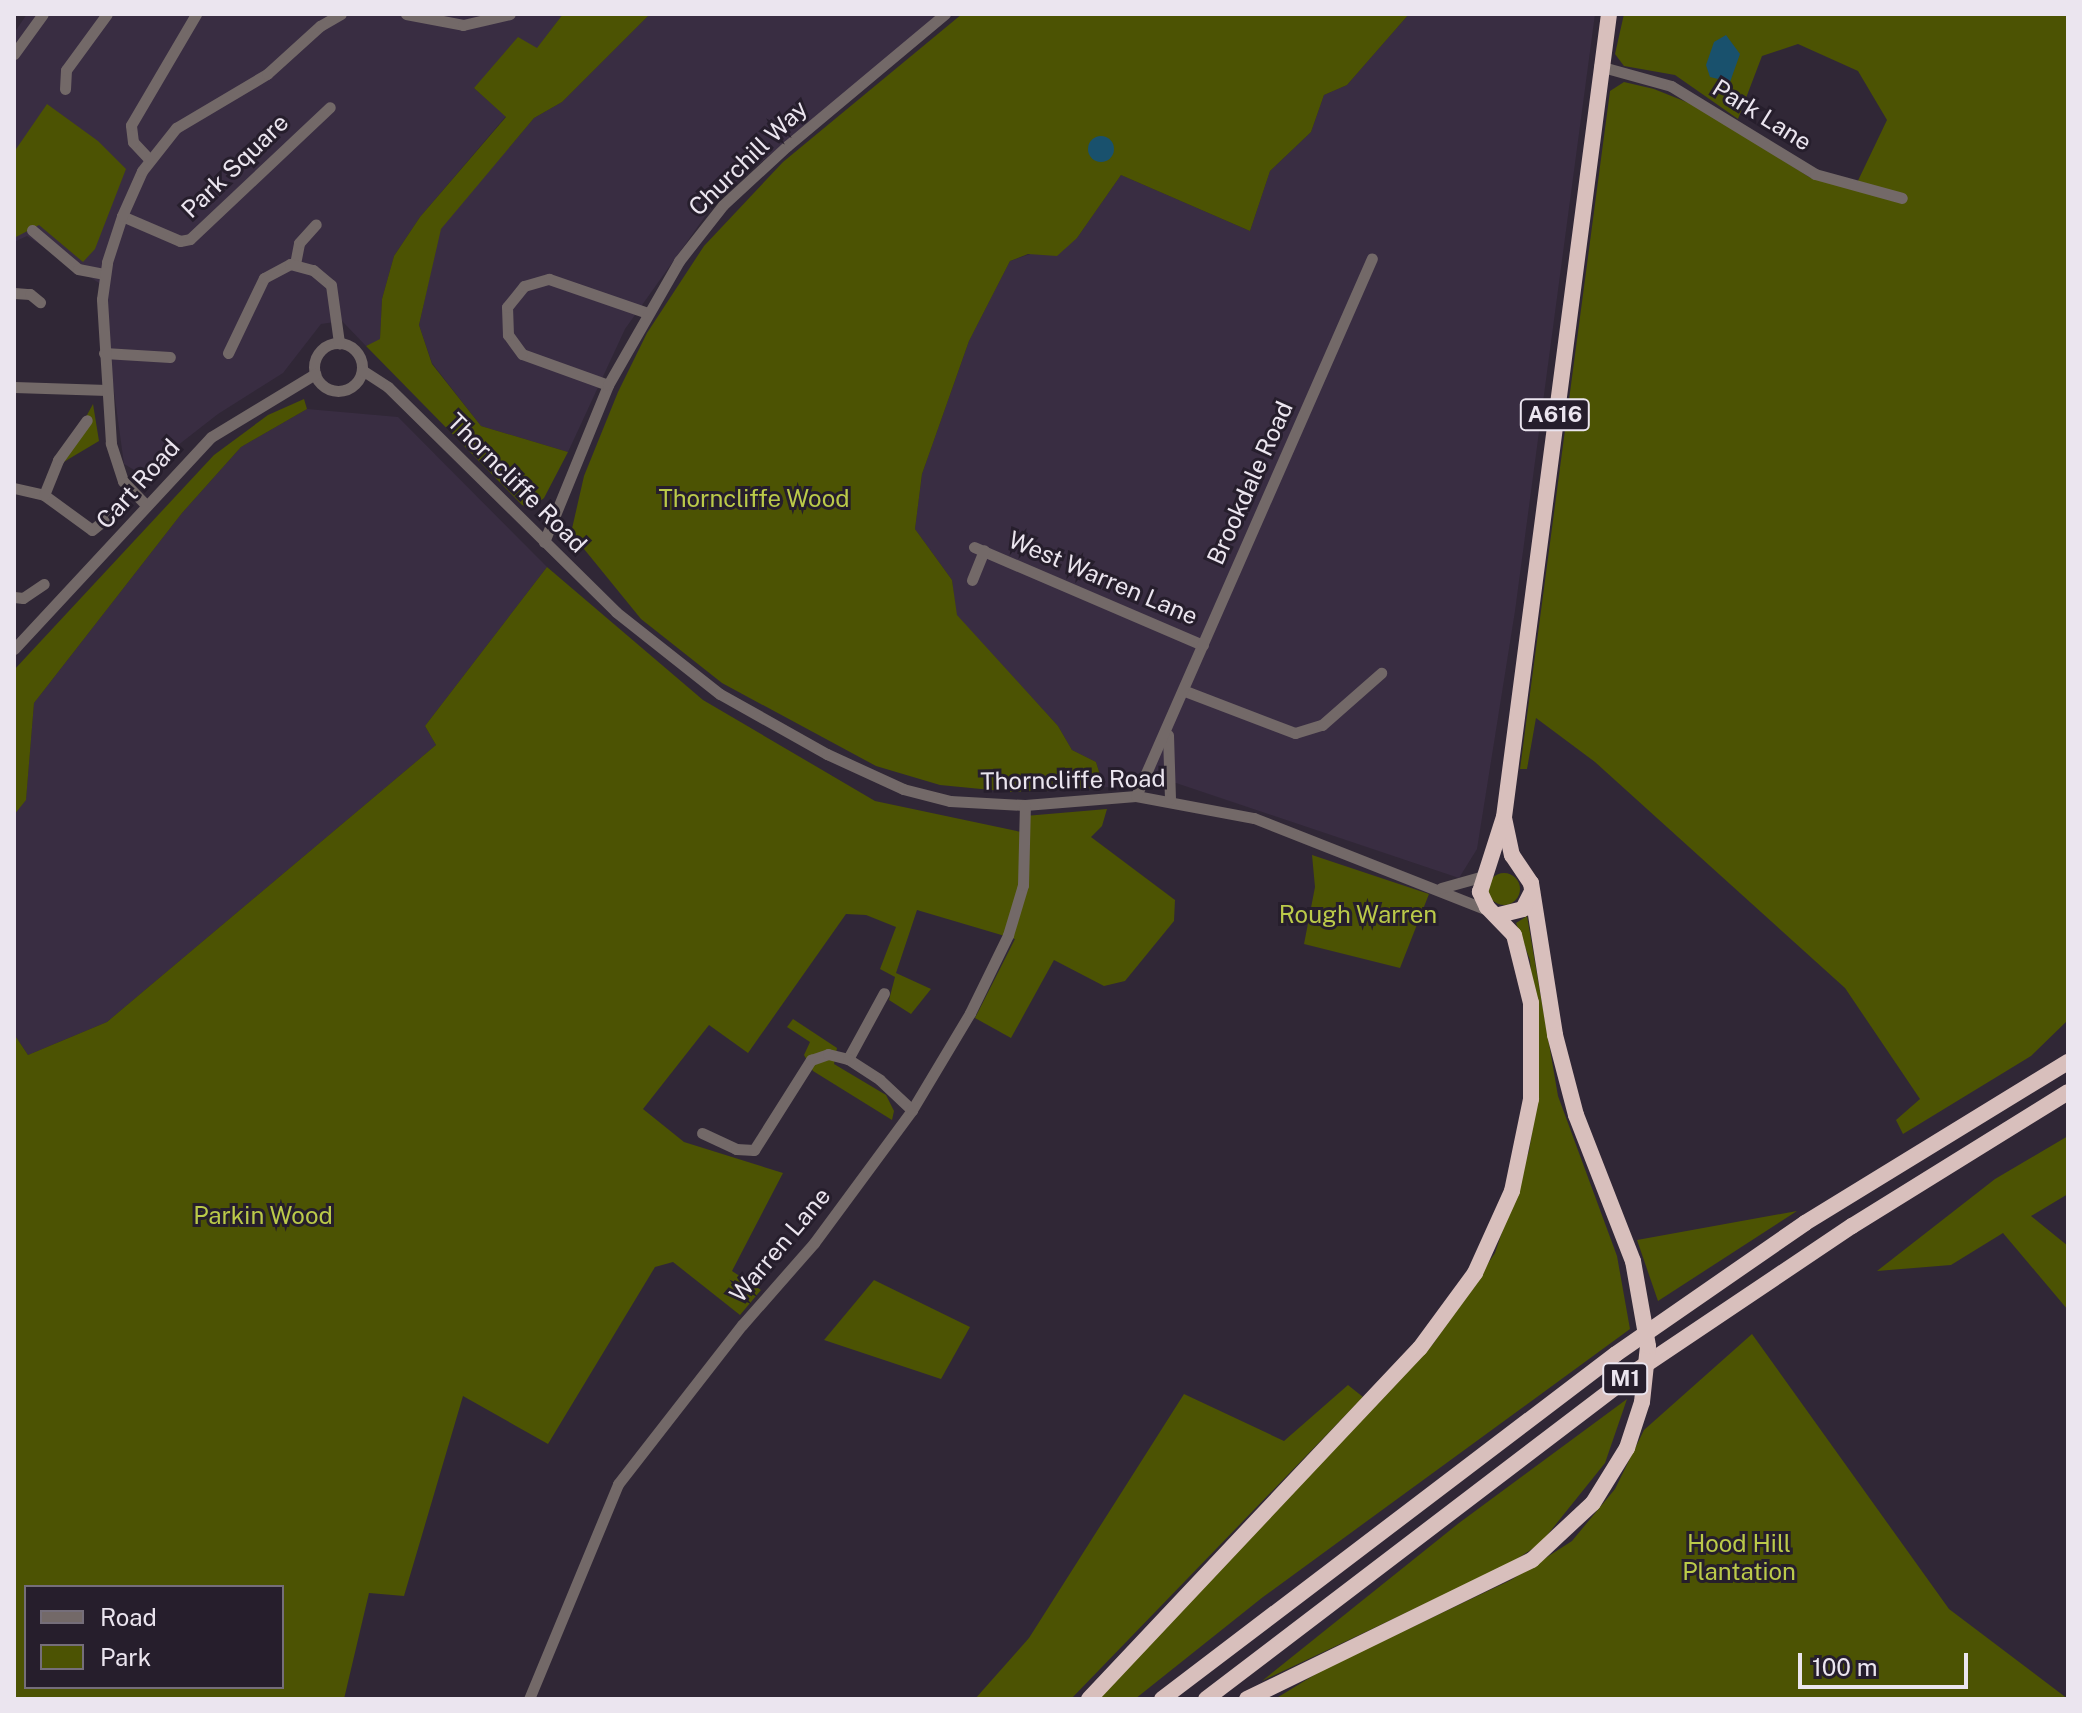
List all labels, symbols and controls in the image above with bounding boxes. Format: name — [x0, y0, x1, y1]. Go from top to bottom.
street label: Park Lane — [1707, 73, 1817, 157]
street label: Churchill Way — [683, 94, 813, 222]
street label: Park Square — [176, 108, 294, 224]
street label: Brookdale Road — [1201, 397, 1299, 569]
road number: A616 — [1519, 397, 1591, 433]
street label: Thorncliffe Road — [441, 407, 593, 559]
street label: Cart Road — [90, 433, 186, 535]
park label: Thorncliffe Wood — [658, 485, 850, 513]
street label: West Warren Lane — [1004, 525, 1202, 631]
street label: Thorncliffe Road — [980, 764, 1166, 796]
park label: Rough Warren — [1279, 901, 1437, 929]
street label: Warren Lane — [724, 1182, 836, 1308]
park label: Parkin Wood — [193, 1202, 333, 1230]
road number: M1 — [1601, 1361, 1649, 1397]
park label: Hood Hill Plantation — [1682, 1530, 1796, 1586]
legend — [24, 1585, 284, 1689]
text: Road — [100, 1603, 157, 1631]
scale bar — [1802, 1637, 1972, 1687]
text: Park — [100, 1643, 151, 1671]
text: 100 m — [1812, 1653, 1878, 1681]

